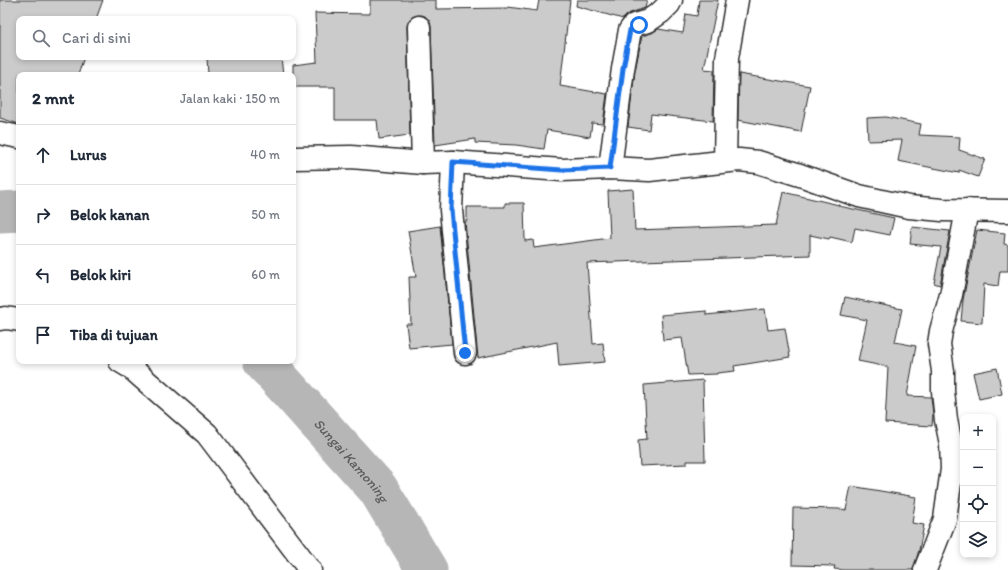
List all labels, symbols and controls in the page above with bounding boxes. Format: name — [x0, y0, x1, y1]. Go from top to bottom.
search box — [16, 16, 296, 60]
route start — [630, 16, 648, 34]
icon: search — [30, 27, 52, 49]
text: Cari di sini — [62, 29, 131, 47]
text: 2 mnt — [32, 88, 75, 108]
text: Jalan kaki · 150 m — [180, 91, 280, 106]
icon: ahead — [32, 144, 54, 166]
text: Lurus — [70, 146, 107, 164]
text: 40 m — [250, 147, 280, 162]
icon: right — [32, 204, 54, 226]
text: Belok kanan — [70, 206, 150, 224]
text: 50 m — [251, 207, 280, 222]
icon: left — [32, 264, 54, 286]
text: Belok kiri — [70, 266, 131, 284]
text: 60 m — [251, 267, 280, 282]
icon: arrive — [32, 324, 54, 346]
text: Tiba di tujuan — [70, 326, 158, 344]
route end — [456, 344, 474, 362]
map controls — [960, 414, 996, 558]
button: + — [960, 414, 996, 450]
water label: Sungai Kamoning — [310, 415, 393, 507]
button: − — [960, 450, 996, 486]
button: locate — [960, 486, 996, 522]
button: layers — [960, 522, 996, 558]

